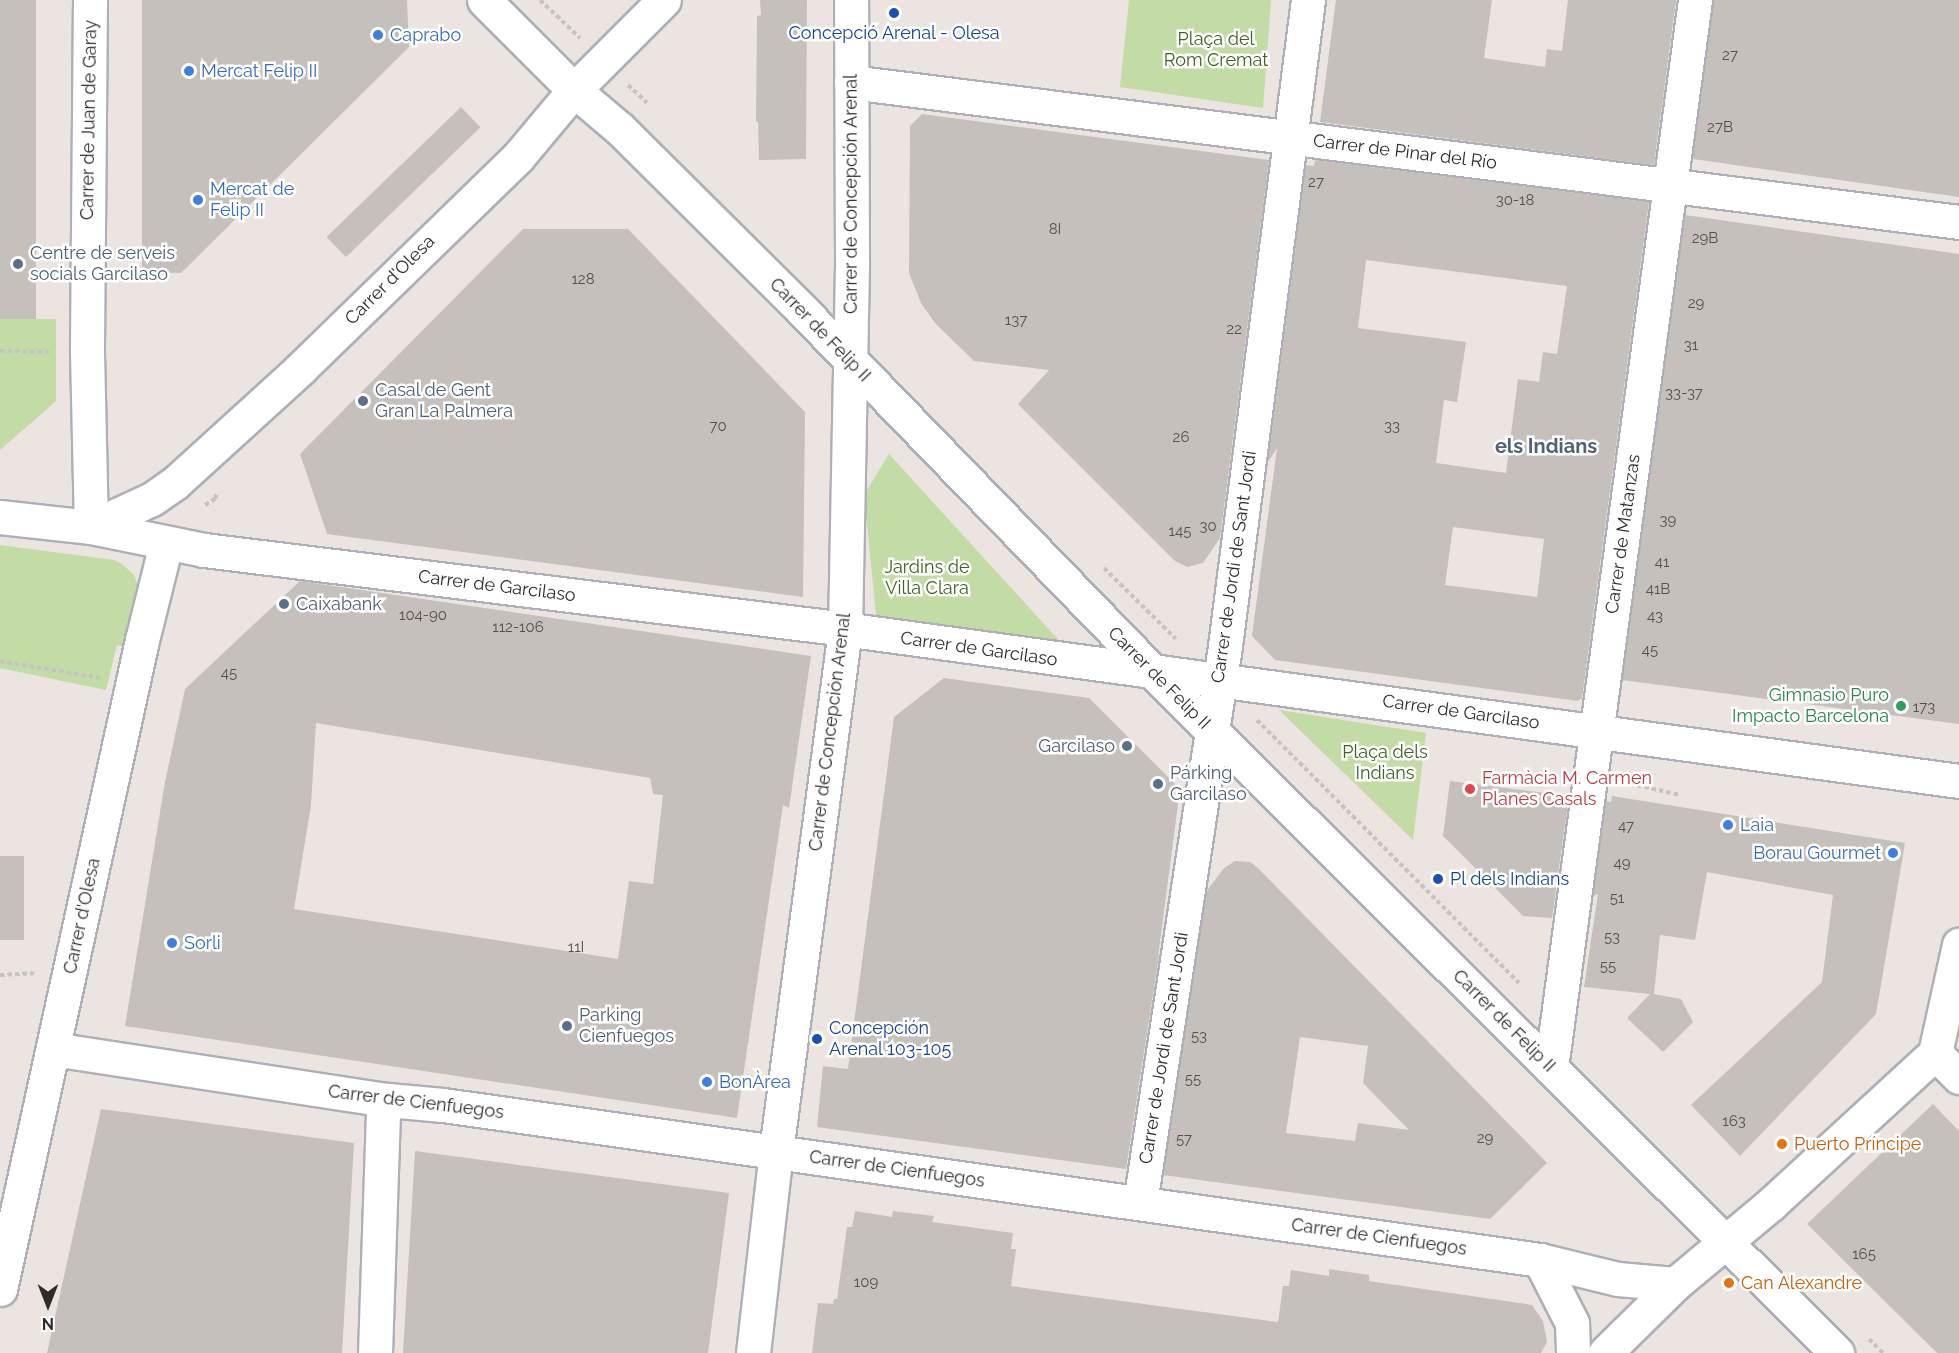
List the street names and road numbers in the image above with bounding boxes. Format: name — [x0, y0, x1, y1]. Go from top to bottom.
street label: Carrer de Juan de Garay — [76, 19, 102, 221]
street label: Carrer de Concepción Arenal — [840, 74, 862, 314]
street label: Carrer de Pinar del Río — [1311, 130, 1499, 174]
street label: Carrer d'Olesa — [341, 231, 439, 329]
street label: Carrer de Felip II — [765, 273, 875, 387]
street label: Carrer de Jordi de Sant Jordi — [1207, 449, 1261, 685]
street label: Carrer de Matanzas — [1601, 453, 1645, 615]
street label: Carrer de Garcilaso — [417, 566, 577, 606]
street label: Carrer de Concepción Arenal — [805, 611, 855, 853]
street label: Carrer de Felip II — [1103, 622, 1215, 734]
street label: Carrer de Garcilaso — [899, 627, 1059, 671]
street label: Carrer de Garcilaso — [1381, 690, 1541, 734]
street label: Carrer d'Olesa — [59, 856, 105, 976]
street label: Carrer de Jordi de Sant Jordi — [1135, 930, 1193, 1166]
street label: Carrer de Felip II — [1448, 965, 1560, 1077]
street label: Carrer de Cienfuegos — [327, 1080, 505, 1124]
street label: Carrer de Cienfuegos — [808, 1146, 986, 1192]
street label: Carrer de Cienfuegos — [1290, 1214, 1468, 1260]

